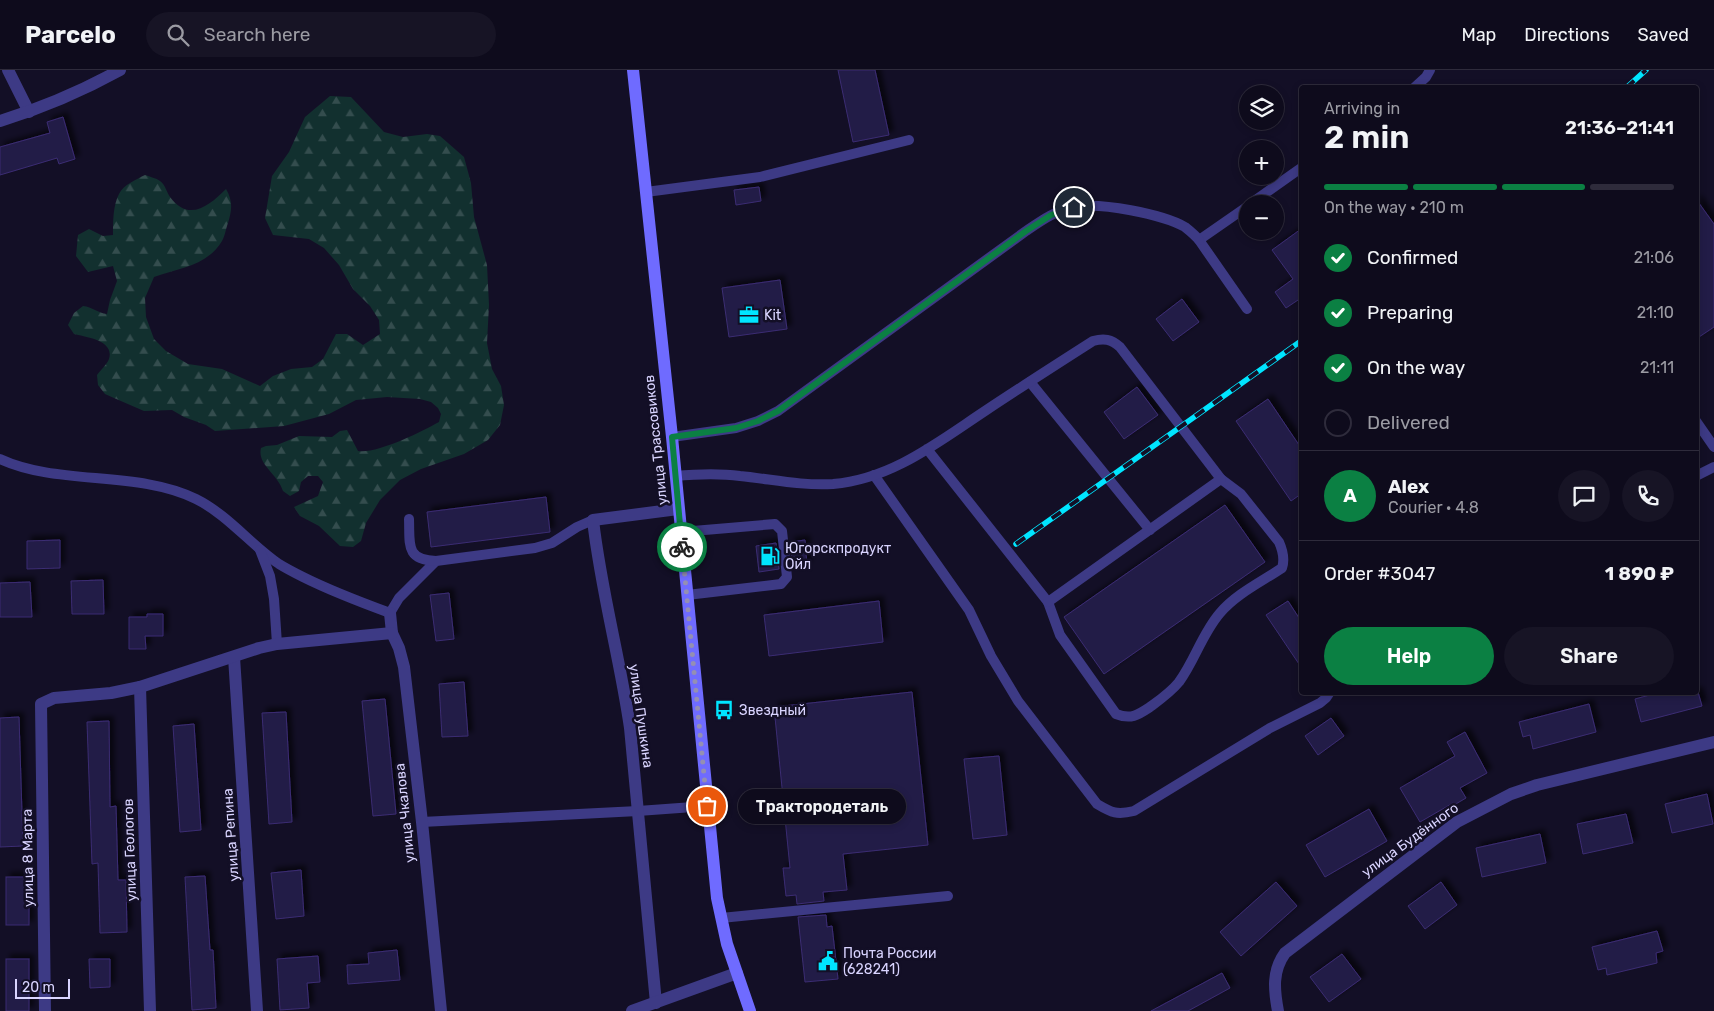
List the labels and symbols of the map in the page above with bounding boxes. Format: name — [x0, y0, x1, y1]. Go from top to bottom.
pin — [1053, 186, 1095, 228]
office icon: Kit — [738, 304, 760, 326]
place label: Kit — [764, 307, 782, 324]
street label: улица Трассовиков — [641, 374, 671, 506]
courier — [657, 522, 707, 572]
place label: Югорскпродукт Ойл — [785, 540, 891, 573]
fuel station icon: Югорскпродукт Ойл — [759, 545, 781, 567]
street label: улица Пушкина — [625, 663, 657, 769]
bus stop icon: Звездный — [713, 699, 735, 721]
place label: Звездный — [739, 702, 806, 719]
street label: улица Чкалова — [391, 762, 419, 864]
pin — [686, 785, 728, 827]
street label: улица Репина — [219, 788, 243, 882]
callout: Трактородеталь — [737, 788, 904, 824]
street label: улица Геологов — [120, 798, 140, 902]
street label: улица Будённого — [1358, 799, 1462, 881]
street label: улица 8 Марта — [19, 809, 37, 907]
place label: Почта России (628241) — [843, 945, 937, 978]
public building icon: Почта России (628241) — [817, 950, 839, 972]
scale bar — [15, 976, 70, 999]

